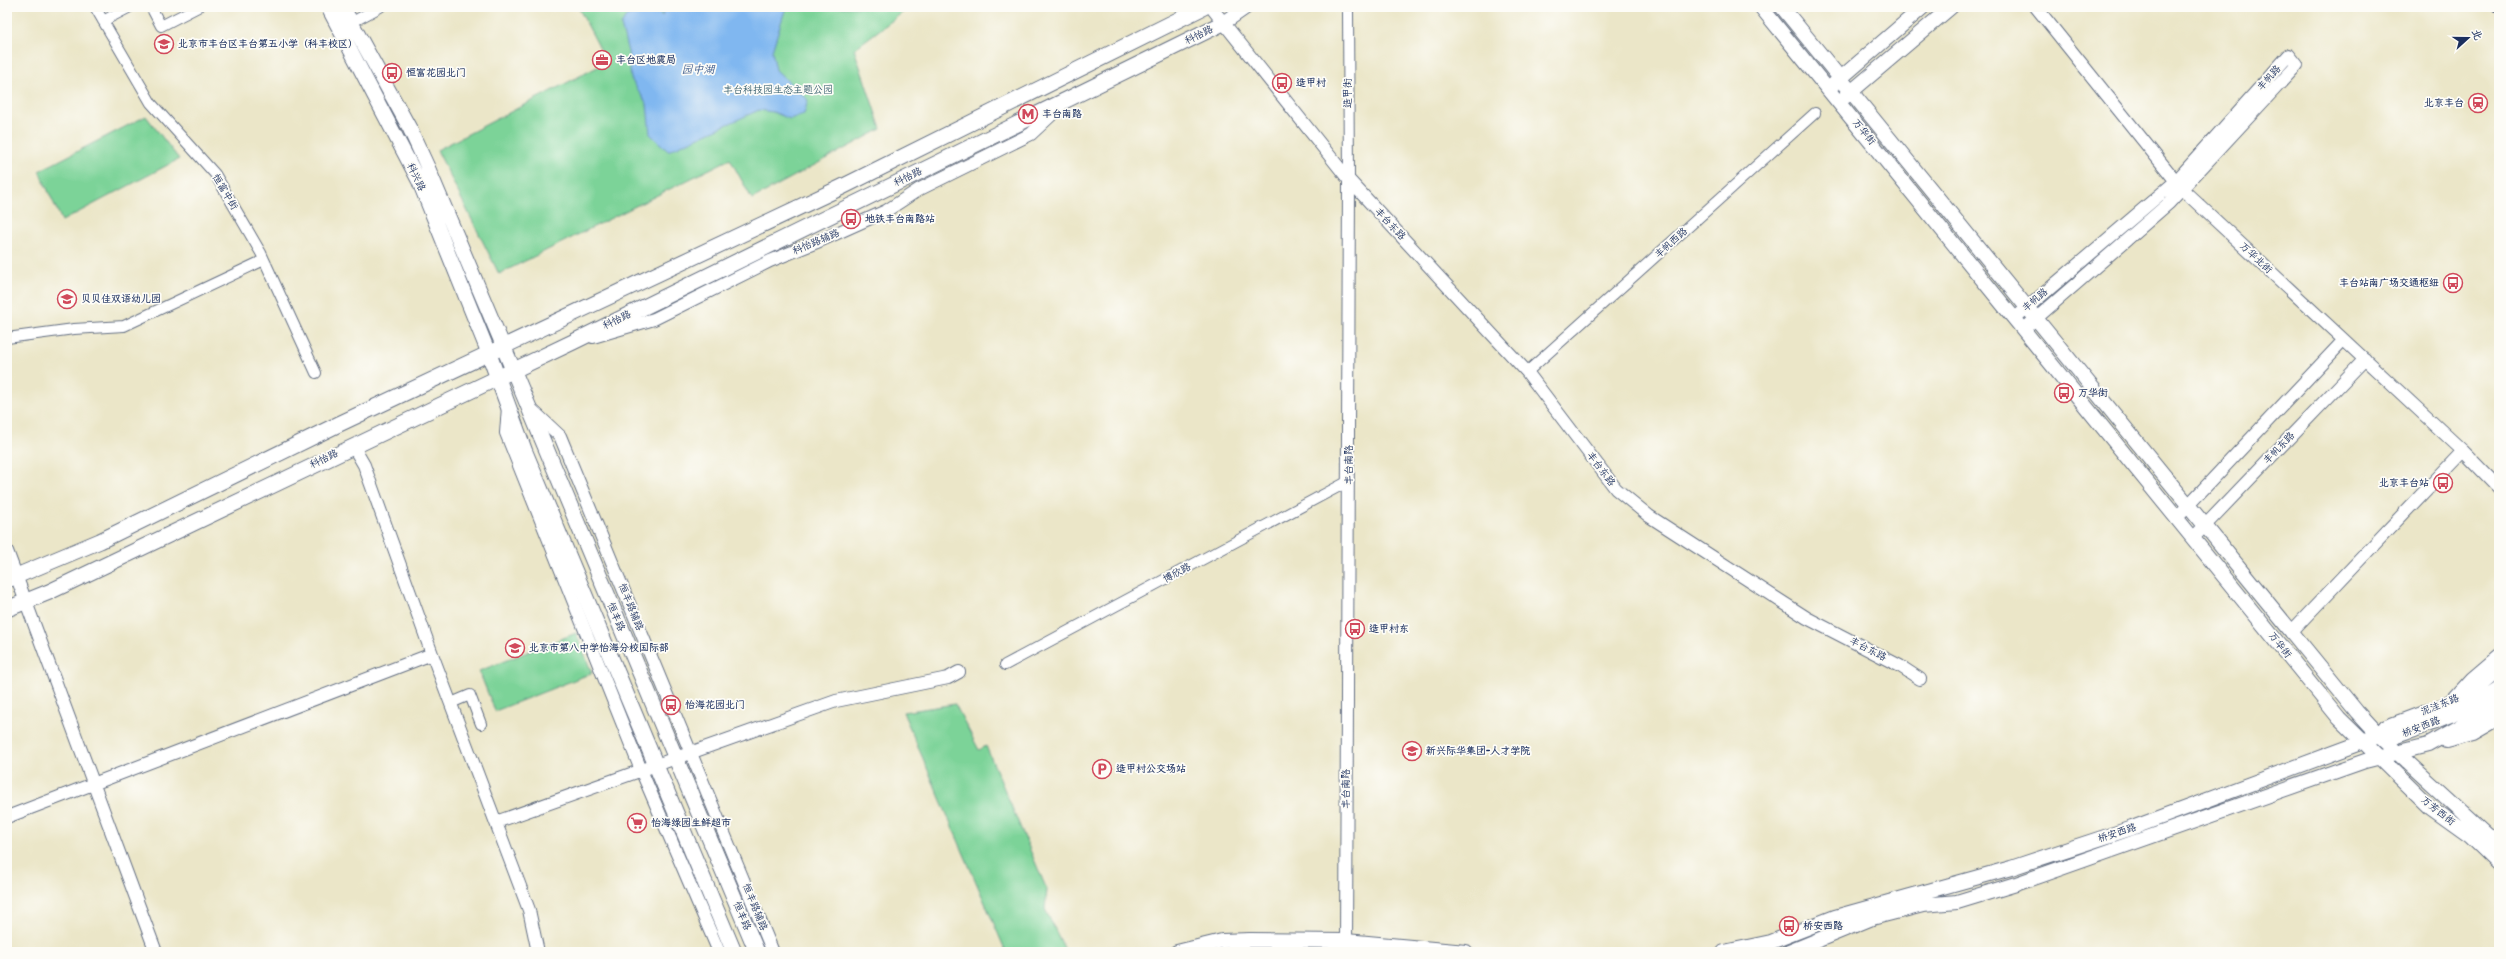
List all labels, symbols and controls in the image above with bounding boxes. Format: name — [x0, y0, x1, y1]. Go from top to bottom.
north arrow — [2448, 18, 2488, 58]
street label: 科怡路 — [1183, 23, 1215, 47]
text: 北 — [2469, 27, 2485, 42]
school or university icon: 北京市丰台区丰台第五小学（科丰校区） — [153, 33, 175, 55]
place label: 北京市丰台区丰台第五小学（科丰校区） — [178, 38, 358, 50]
office icon: 丰台区地震局 — [591, 49, 613, 71]
place label: 丰台区地震局 — [616, 54, 676, 66]
bus stop icon: 恒富花园北门 — [381, 62, 403, 84]
water label: 园中湖 — [682, 63, 715, 76]
street label: 丰帆路 — [2255, 63, 2283, 93]
place label: 恒富花园北门 — [406, 67, 466, 79]
bus stop icon: 造甲村 — [1271, 72, 1293, 94]
place label: 造甲村 — [1296, 77, 1326, 89]
street label: 造甲街 — [1342, 78, 1354, 108]
park label: 丰台科技园生态主题公园 — [723, 84, 833, 96]
station icon: 北京丰台 — [2467, 92, 2489, 114]
place label: 北京丰台 — [2424, 97, 2464, 109]
metro station icon: 丰台南路 — [1017, 103, 1039, 125]
place label: 丰台南路 — [1042, 108, 1082, 120]
street label: 万华街 — [1850, 117, 1878, 147]
street label: 科兴路 — [404, 161, 428, 193]
street label: 科怡路 — [892, 165, 924, 189]
street label: 恒富中街 — [210, 172, 240, 212]
street label: 丰台东路 — [1372, 205, 1408, 243]
bus stop icon: 地铁丰台南路站 — [840, 208, 862, 230]
place label: 地铁丰台南路站 — [865, 213, 935, 225]
street label: 丰帆西路 — [1652, 225, 1690, 261]
street label: 科怡路辅路 — [791, 227, 841, 257]
street label: 万华北街 — [2237, 240, 2275, 276]
bus stop icon: 丰台站南广场交通枢纽 — [2442, 272, 2464, 294]
place label: 丰台站南广场交通枢纽 — [2339, 277, 2439, 289]
street label: 丰帆路 — [2020, 286, 2050, 314]
school or university icon: 贝贝佳双语幼儿园 — [56, 288, 78, 310]
place label: 贝贝佳双语幼儿园 — [81, 293, 161, 305]
street label: 科怡路 — [601, 308, 633, 332]
bus stop icon: 万华街 — [2053, 382, 2075, 404]
place label: 万华街 — [2078, 387, 2108, 399]
street label: 丰帆东路 — [2261, 429, 2297, 467]
street label: 丰台南路 — [1343, 445, 1355, 485]
street label: 科怡路 — [308, 447, 340, 471]
street label: 丰台东路 — [1584, 449, 1618, 489]
bus stop icon: 北京丰台站 — [2432, 472, 2454, 494]
place label: 北京丰台站 — [2379, 477, 2429, 489]
street label: 博欣路 — [1161, 561, 1193, 585]
street label: 恒丰路辅路 — [616, 582, 646, 632]
street label: 恒丰路 — [605, 601, 627, 633]
bus stop icon: 造甲村东 — [1344, 618, 1366, 640]
place label: 造甲村东 — [1369, 623, 1409, 635]
street label: 万华街 — [2266, 629, 2294, 661]
street label: 丰台东路 — [1847, 635, 1889, 663]
school or university icon: 北京市第八中学怡海分校国际部 — [504, 637, 526, 659]
place label: 北京市第八中学怡海分校国际部 — [529, 642, 669, 654]
street label: 泥洼东路 — [2419, 692, 2461, 718]
bus stop icon: 怡海花园北门 — [660, 694, 682, 716]
place label: 怡海花园北门 — [685, 699, 745, 711]
street label: 桥安西路 — [2400, 714, 2442, 740]
school or university icon: 新兴际华集团-人才学院 — [1401, 740, 1423, 762]
place label: 新兴际华集团-人才学院 — [1426, 745, 1530, 757]
parking icon: 造甲村公交场站 — [1091, 758, 1113, 780]
place label: 造甲村公交场站 — [1116, 763, 1186, 775]
street label: 丰台南路 — [1340, 769, 1352, 809]
street label: 万芳西街 — [2419, 794, 2457, 828]
supermarket icon: 怡海绿园生鲜超市 — [626, 812, 648, 834]
place label: 怡海绿园生鲜超市 — [651, 817, 731, 829]
street label: 桥安西路 — [2096, 821, 2138, 845]
street label: 恒丰路辅路 — [740, 882, 770, 932]
street label: 恒丰路 — [731, 900, 753, 932]
bus stop icon: 桥安西路 — [1778, 915, 1800, 937]
place label: 桥安西路 — [1803, 920, 1843, 932]

